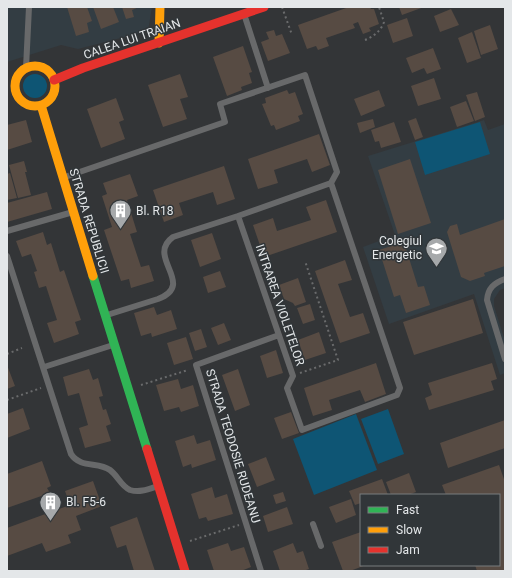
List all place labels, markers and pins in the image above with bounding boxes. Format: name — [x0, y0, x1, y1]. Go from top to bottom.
building icon: Bl. R18 — [108, 198, 134, 231]
place label: Bl. R18 — [136, 204, 174, 218]
place label: Colegiul Energetic — [372, 234, 422, 262]
school or university icon: Colegiul Energetic — [424, 235, 450, 268]
building icon: Bl. F5-6 — [38, 489, 64, 522]
place label: Bl. F5-6 — [66, 495, 106, 509]

